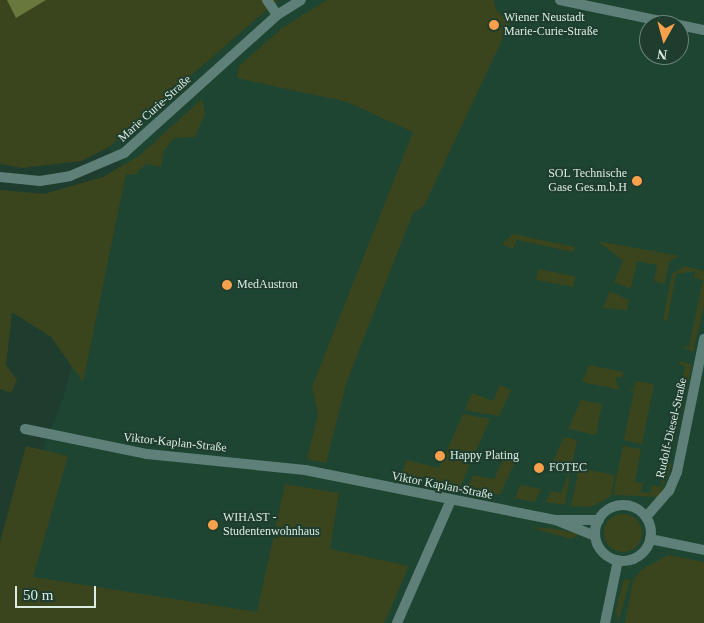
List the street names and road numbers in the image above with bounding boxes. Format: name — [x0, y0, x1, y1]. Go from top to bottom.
street label: Marie Curie-Straße — [116, 73, 194, 145]
street label: Rudolf-Diesel-Straße — [653, 376, 691, 480]
street label: Viktor-Kaplan-Straße — [123, 430, 227, 456]
street label: Viktor Kaplan-Straße — [390, 469, 494, 503]

